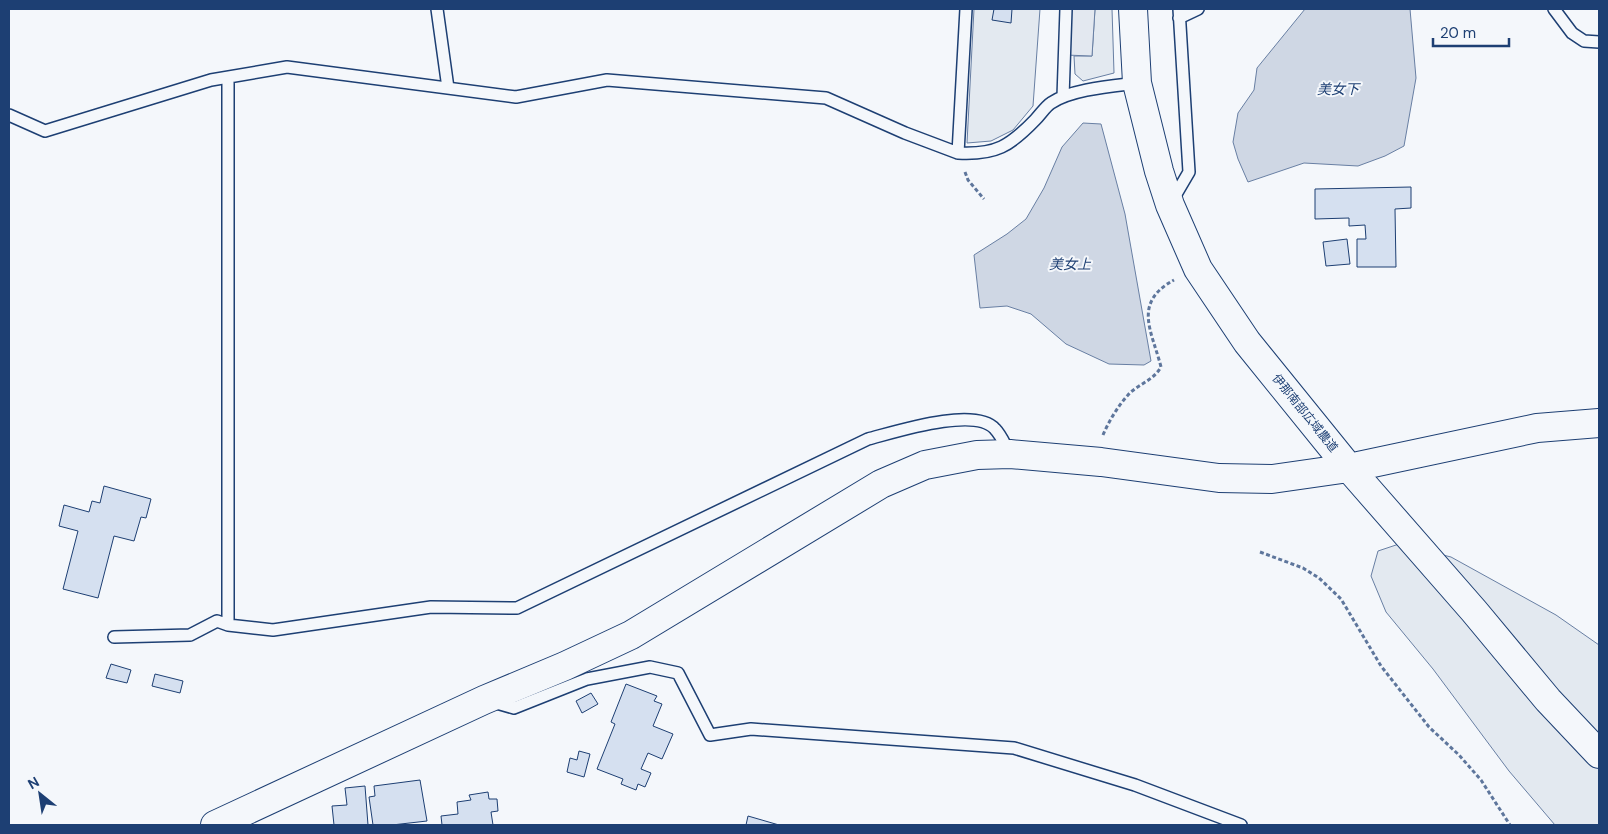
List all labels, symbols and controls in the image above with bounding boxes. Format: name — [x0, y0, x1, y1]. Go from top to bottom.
scale bar — [1433, 15, 1509, 47]
text: 20 m — [1440, 23, 1476, 43]
water label: 美女下 — [1317, 80, 1361, 98]
water label: 美女上 — [1049, 255, 1092, 273]
street label: 伊那南部広域農道 — [1269, 371, 1341, 455]
north arrow — [15, 769, 65, 819]
text: N — [25, 772, 42, 793]

